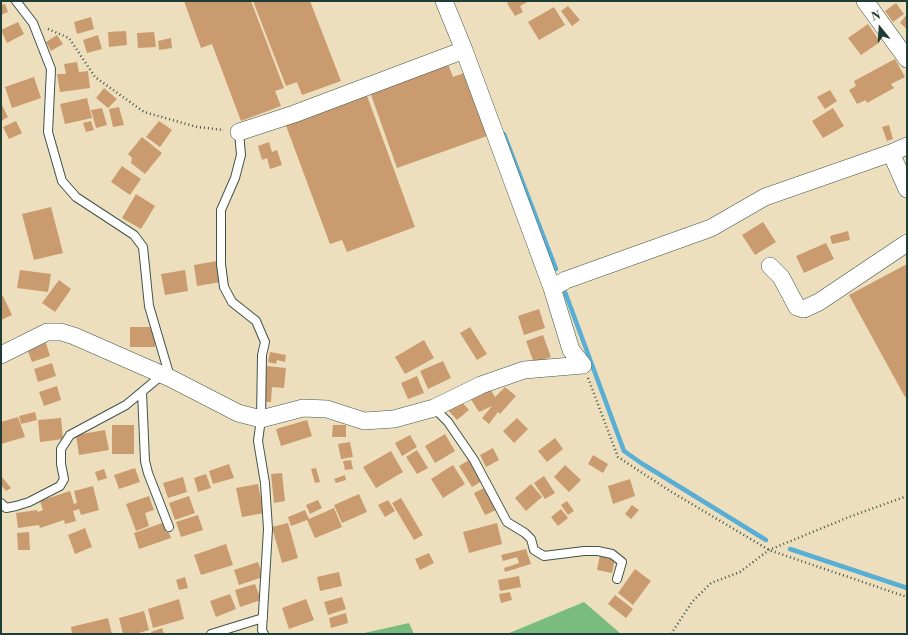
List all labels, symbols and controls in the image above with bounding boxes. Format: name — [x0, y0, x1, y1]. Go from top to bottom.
north arrow — [860, 8, 900, 48]
text: N — [870, 9, 883, 25]

